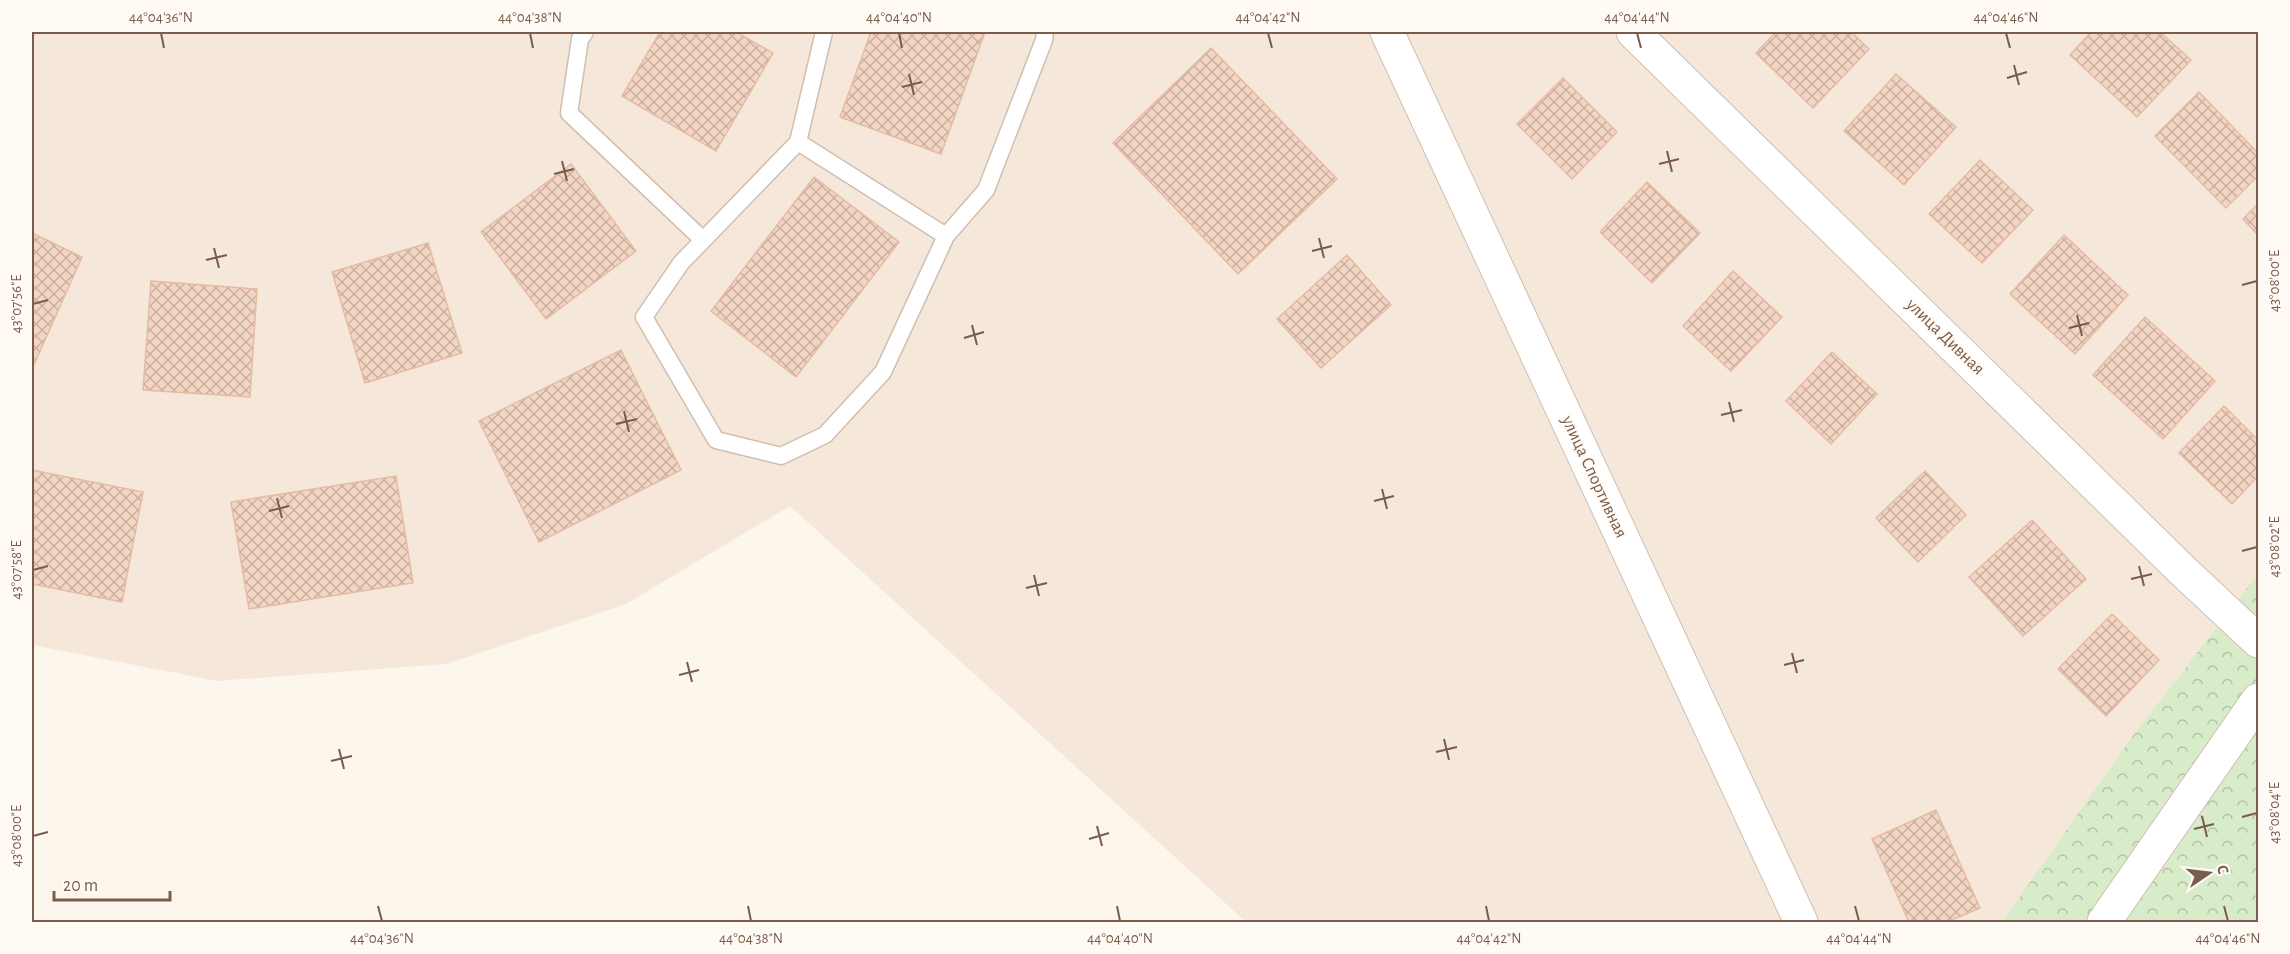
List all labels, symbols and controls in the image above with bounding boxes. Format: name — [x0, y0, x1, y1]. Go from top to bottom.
text: 44°04'36"N — [129, 10, 193, 25]
text: 44°04'38"N — [498, 10, 562, 25]
text: 44°04'40"N — [866, 10, 932, 25]
text: 44°04'42"N — [1236, 10, 1300, 25]
text: 44°04'44"N — [1604, 10, 1670, 25]
text: 44°04'46"N — [1973, 10, 2039, 25]
text: 43°08'00"E — [2267, 250, 2282, 312]
text: 43°07'56"E — [9, 274, 24, 334]
street label: улица Дивная — [1902, 295, 1988, 379]
street label: улица Спортивная — [1557, 412, 1630, 541]
text: 43°08'02"E — [2267, 516, 2282, 578]
text: 43°07'58"E — [9, 540, 24, 600]
text: 43°08'04"E — [2267, 782, 2282, 844]
text: 43°08'00"E — [9, 805, 24, 867]
north arrow — [2179, 843, 2239, 903]
text: С — [2214, 863, 2231, 876]
scale bar — [54, 864, 170, 902]
text: 20 m — [63, 877, 98, 895]
text: 44°04'36"N — [350, 931, 414, 946]
text: 44°04'38"N — [719, 931, 783, 946]
text: 44°04'40"N — [1087, 931, 1153, 946]
text: 44°04'42"N — [1457, 931, 1521, 946]
text: 44°04'44"N — [1826, 931, 1892, 946]
text: 44°04'46"N — [2195, 931, 2261, 946]

